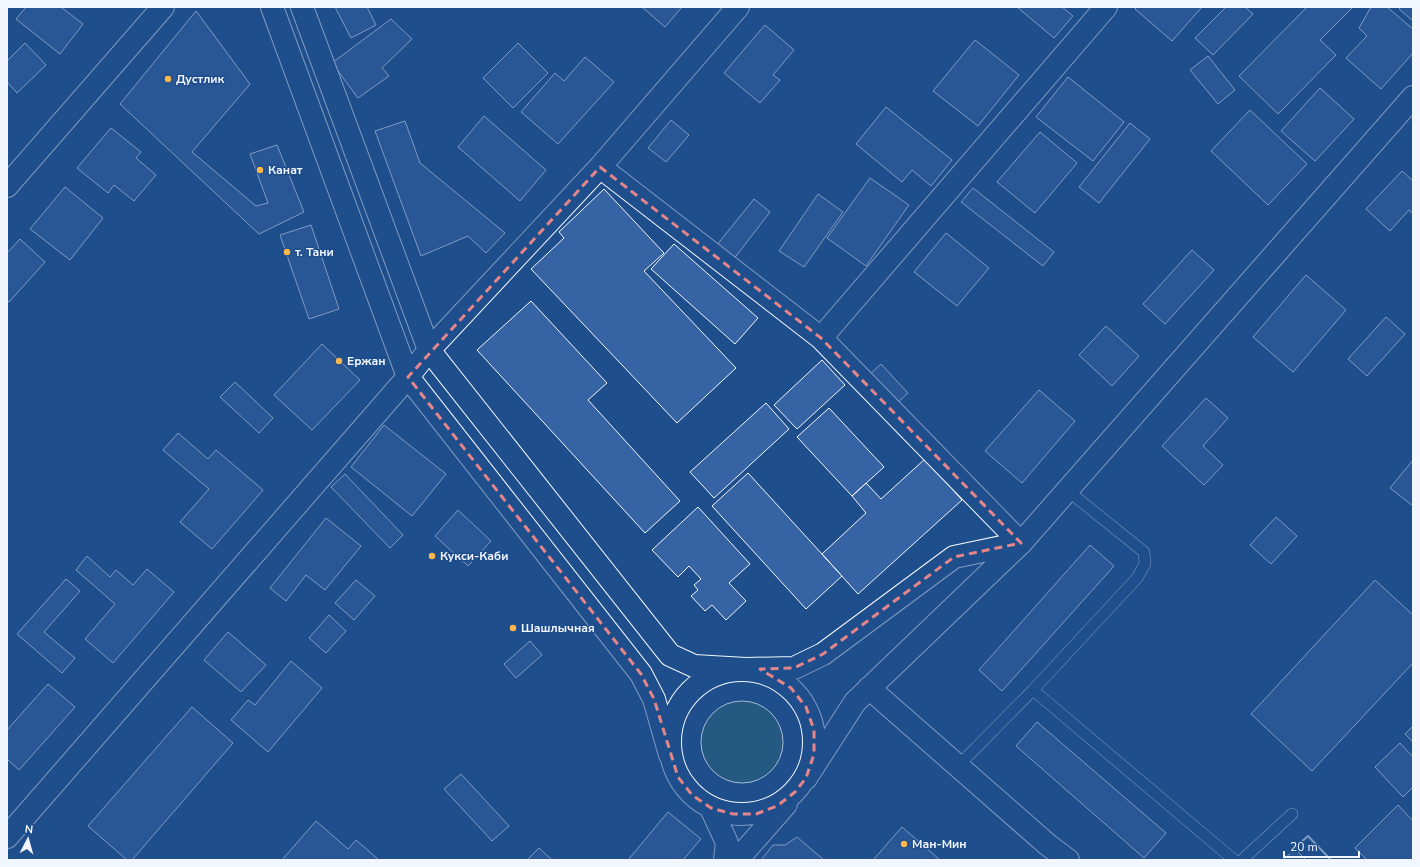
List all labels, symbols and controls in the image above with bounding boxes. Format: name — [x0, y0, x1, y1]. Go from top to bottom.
place label: Дустлик — [176, 71, 225, 87]
marker: Дустлик — [163, 74, 173, 84]
place label: Канат — [268, 162, 303, 178]
marker: Канат — [255, 165, 265, 175]
place label: т. Тани — [295, 244, 334, 260]
marker: т. Тани — [282, 247, 292, 257]
place label: Ержан — [347, 353, 385, 369]
marker: Ержан — [334, 356, 344, 366]
place label: Кукси-Каби — [440, 548, 508, 564]
marker: Кукси-Каби — [427, 551, 437, 561]
place label: Шашлычная — [521, 620, 595, 636]
marker: Шашлычная — [508, 623, 518, 633]
north arrow — [8, 819, 48, 859]
text: N — [24, 822, 34, 837]
scale bar — [1284, 833, 1359, 859]
place label: Ман-Мин — [912, 836, 967, 852]
marker: Ман-Мин — [899, 839, 909, 849]
text: 20 m — [1290, 839, 1318, 855]

